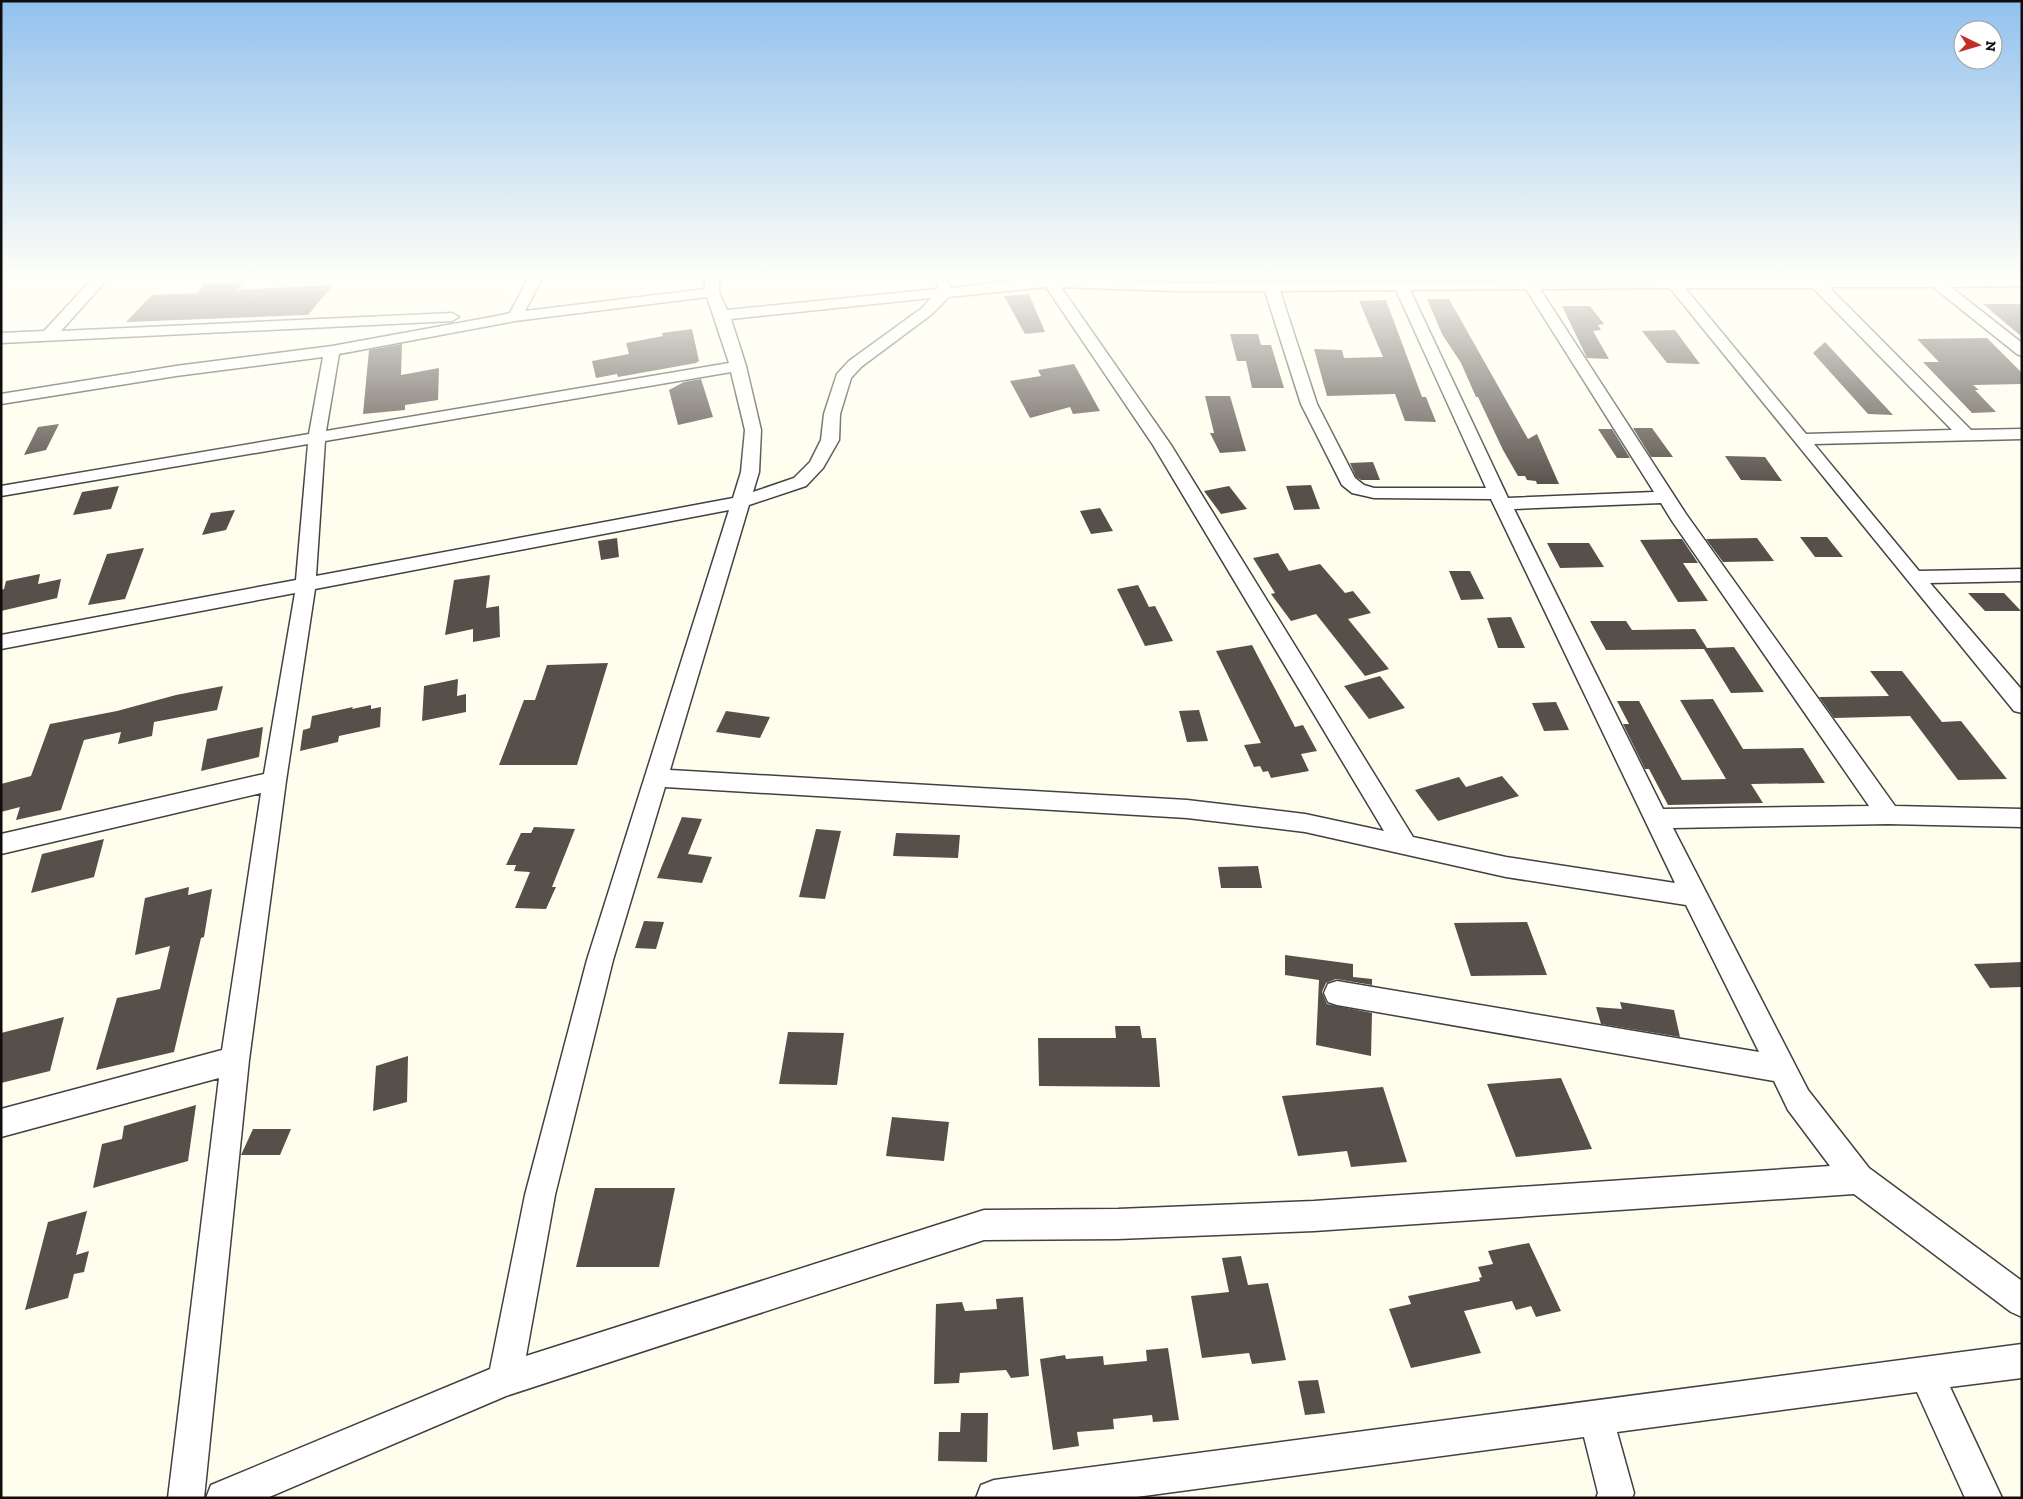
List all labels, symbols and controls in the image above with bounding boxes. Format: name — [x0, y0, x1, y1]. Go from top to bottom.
north arrow — [1953, 20, 2003, 70]
text: N — [1981, 40, 1999, 52]

